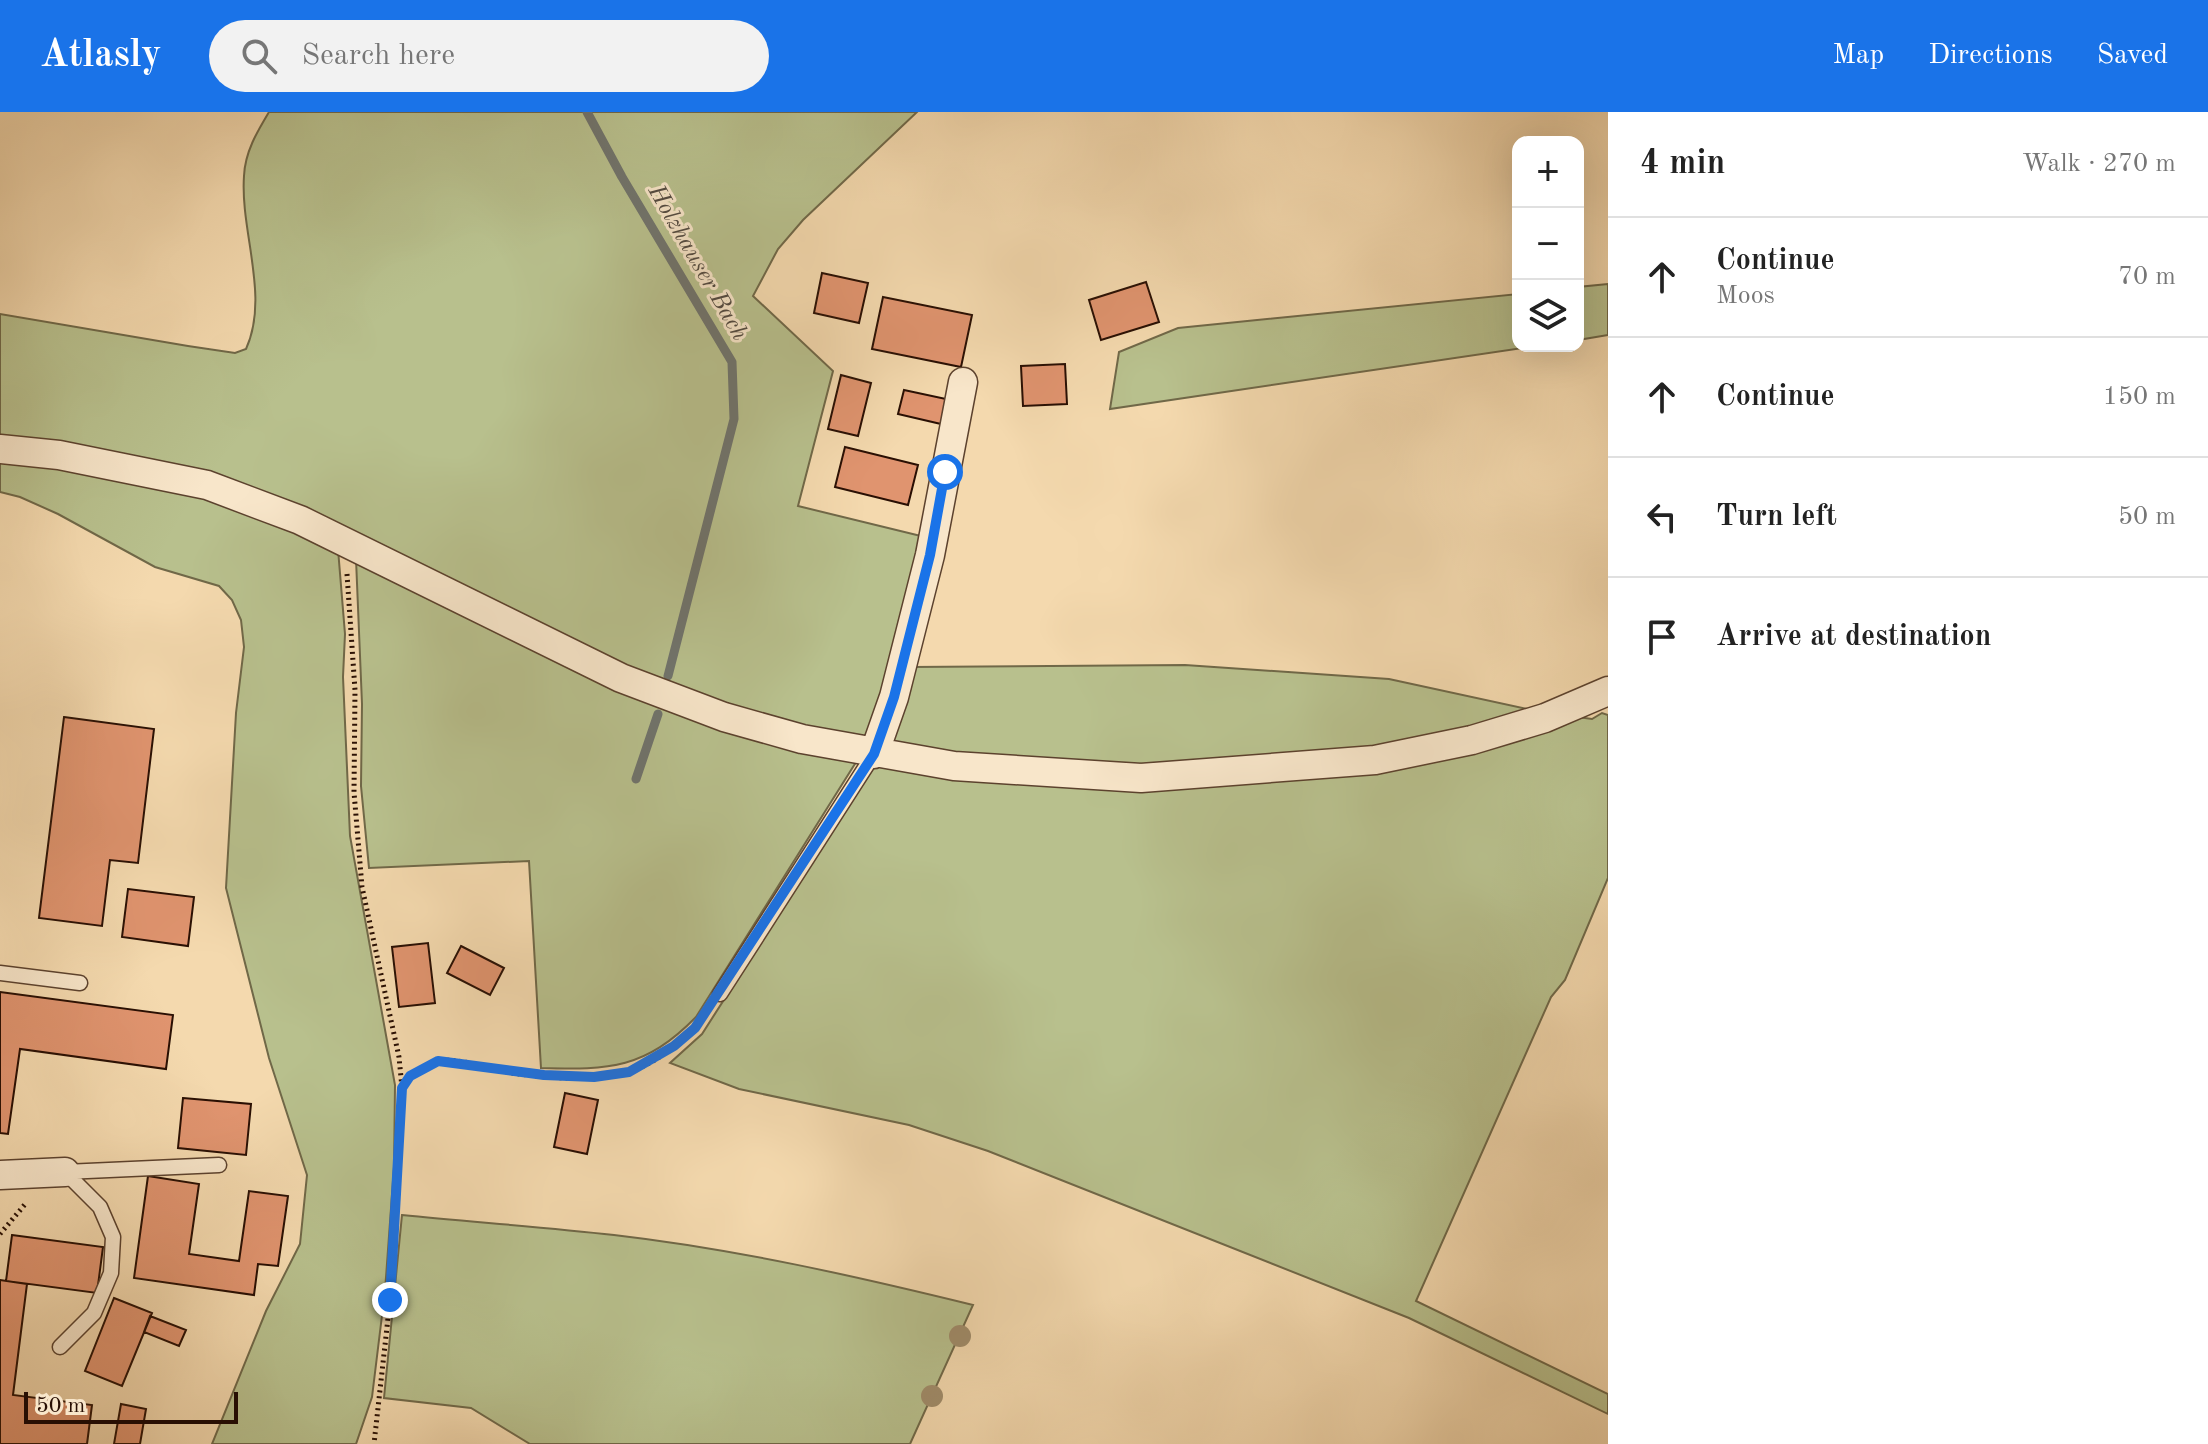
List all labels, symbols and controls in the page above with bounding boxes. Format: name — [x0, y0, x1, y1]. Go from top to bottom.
search box — [209, 20, 769, 92]
icon: search — [237, 34, 281, 78]
text: Atlasly — [40, 37, 161, 75]
text: Search here — [301, 41, 455, 71]
text: Map — [1832, 42, 1884, 70]
text: Directions — [1928, 42, 2053, 70]
text: Saved — [2097, 42, 2168, 70]
map controls — [1512, 136, 1584, 352]
button: + — [1512, 136, 1584, 208]
text: 4 min — [1640, 147, 1725, 181]
text: Walk · 270 m — [2022, 151, 2176, 177]
water label: Holzhauser Bach — [642, 180, 751, 345]
button: − — [1512, 208, 1584, 280]
text: Continue — [1716, 246, 1835, 276]
icon: ahead — [1640, 255, 1684, 299]
text: 70 m — [2118, 264, 2176, 290]
button: layers — [1512, 280, 1584, 352]
text: Moos — [1716, 283, 1775, 309]
icon: ahead — [1640, 375, 1684, 419]
text: Continue — [1716, 382, 1835, 412]
text: 150 m — [2103, 384, 2176, 410]
route start — [927, 454, 963, 490]
icon: left — [1640, 495, 1684, 539]
text: Turn left — [1716, 502, 1837, 532]
text: 50 m — [2118, 504, 2176, 530]
icon: arrive — [1640, 615, 1684, 659]
text: Arrive at destination — [1716, 622, 1991, 652]
route end — [372, 1282, 408, 1318]
scale bar — [24, 1388, 238, 1424]
text: 50 m — [36, 1395, 85, 1417]

